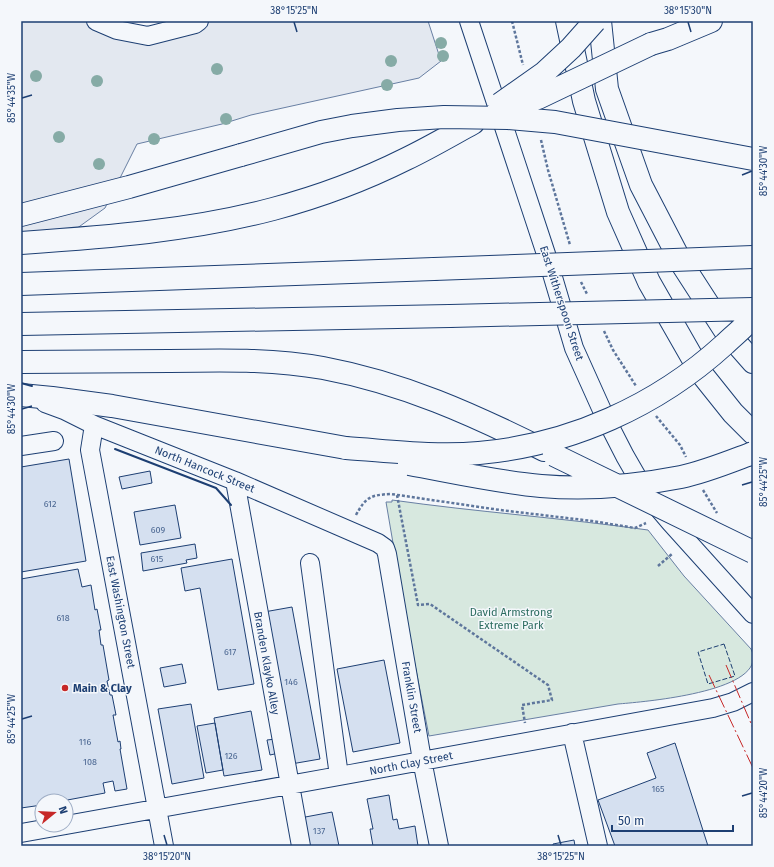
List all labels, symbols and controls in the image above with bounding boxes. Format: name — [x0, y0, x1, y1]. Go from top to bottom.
text: 38°15'25"N — [270, 5, 318, 17]
text: 38°15'30"N — [664, 5, 712, 17]
text: 85°44'35"W — [6, 72, 18, 123]
text: 85°44'30"W — [758, 145, 770, 196]
street label: East Witherspoon Street — [537, 244, 586, 362]
text: 85°44'30"W — [6, 383, 18, 434]
street label: North Hancock Street — [153, 443, 257, 495]
text: 85°44'25"W — [758, 456, 770, 507]
house number: 612 — [44, 499, 56, 509]
house number: 609 — [151, 525, 165, 535]
house number: 615 — [151, 554, 164, 564]
street label: East Washington Street — [103, 555, 138, 670]
park label: David Armstrong Extreme Park — [470, 606, 552, 632]
street label: Branden Klayko Alley — [251, 610, 282, 716]
house number: 618 — [56, 613, 70, 623]
house number: 617 — [224, 647, 236, 657]
street label: Franklin Street — [399, 660, 424, 734]
house number: 146 — [284, 677, 298, 687]
place label: Main & Clay — [73, 682, 132, 695]
marker: Main & Clay — [60, 683, 70, 693]
text: 85°44'25"W — [6, 693, 18, 744]
house number: 116 — [79, 737, 91, 747]
street label: North Clay Street — [368, 749, 454, 778]
house number: 126 — [224, 751, 238, 761]
house number: 108 — [83, 757, 97, 767]
text: 85°44'20"W — [758, 767, 770, 818]
house number: 165 — [651, 784, 665, 794]
north arrow — [34, 793, 74, 833]
text: N — [56, 805, 70, 816]
scale bar — [612, 807, 733, 833]
text: 50 m — [618, 814, 644, 828]
house number: 137 — [313, 826, 325, 836]
text: 38°15'20"N — [143, 851, 191, 863]
text: 38°15'25"N — [537, 851, 585, 863]

